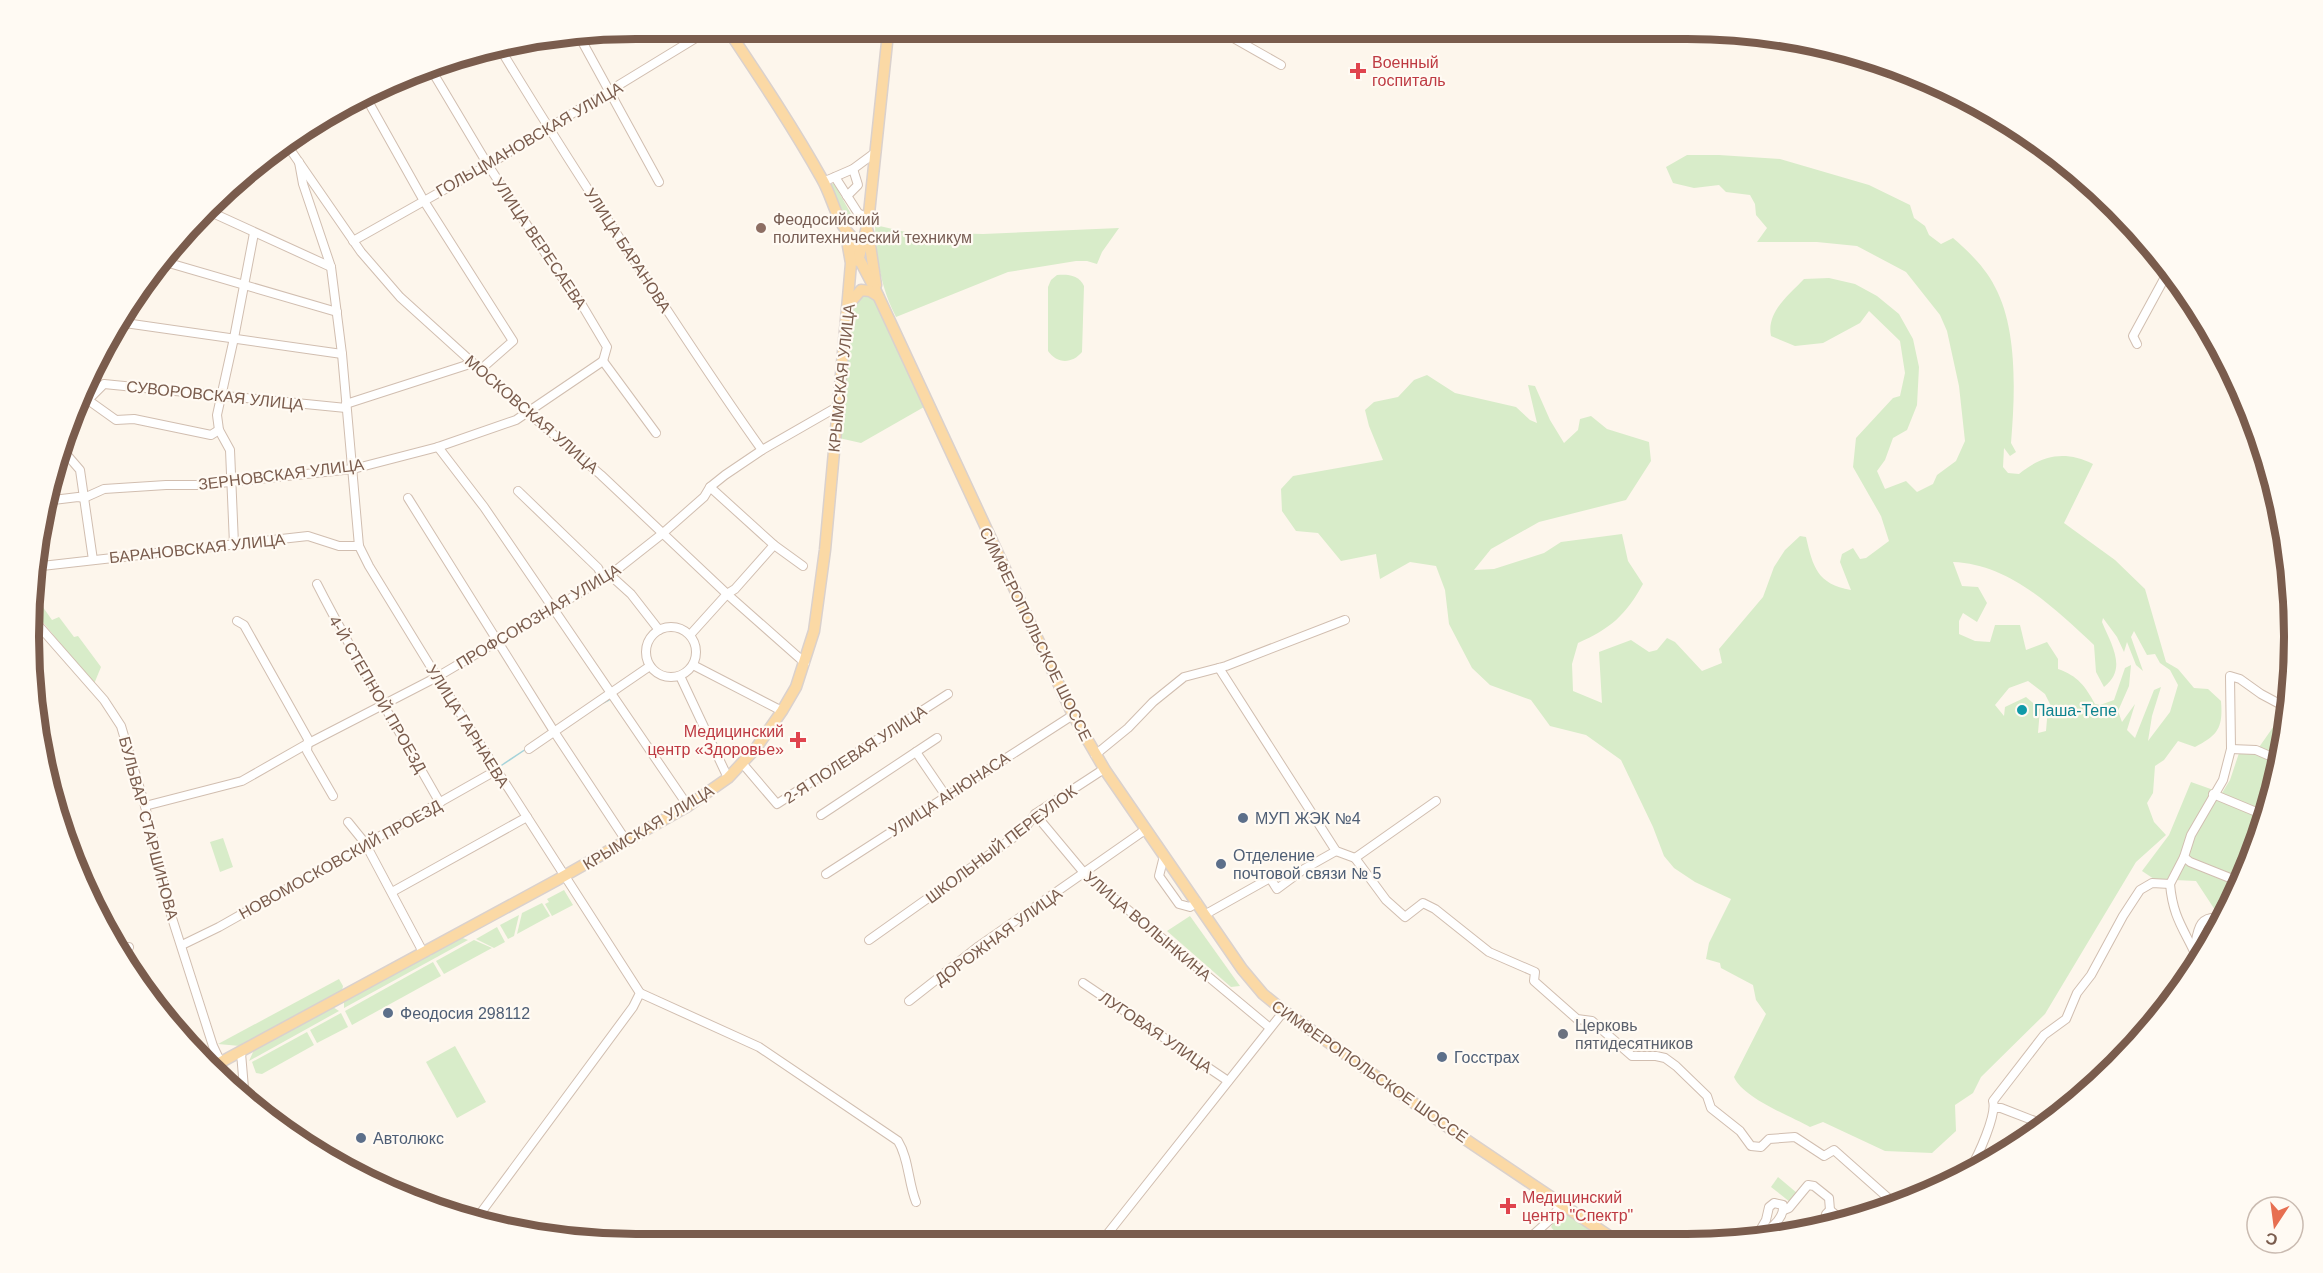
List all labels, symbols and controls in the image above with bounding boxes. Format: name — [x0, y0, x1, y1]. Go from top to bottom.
place label: Военный госпиталь — [1372, 54, 1446, 89]
marker: Военный госпиталь — [1349, 62, 1367, 80]
street label: ГОЛЬЦМАНОВСКАЯ УЛИЦА — [433, 79, 626, 200]
street label: УЛИЦА ВЕРЕСАЕВА — [489, 174, 590, 312]
street label: УЛИЦА БАРАНОВА — [581, 185, 674, 316]
place label: Феодосийский политехнический техникум — [773, 211, 972, 246]
marker: Феодосийский политехнический техникум — [754, 221, 768, 235]
street label: КРЫМСКАЯ УЛИЦА — [825, 303, 858, 453]
street label: МОСКОВСКАЯ УЛИЦА — [462, 352, 602, 477]
street label: СУВОРОВСКАЯ УЛИЦА — [125, 378, 305, 413]
street label: ЗЕРНОВСКАЯ УЛИЦА — [197, 456, 365, 493]
street label: СИМФЕРОПОЛЬСКОЕ ШОССЕ — [976, 525, 1095, 744]
street label: БАРАНОВСКАЯ УЛИЦА — [108, 531, 286, 566]
street label: ПРОФСОЮЗНАЯ УЛИЦА — [453, 560, 624, 672]
street label: 4-Й СТЕПНОЙ ПРОЕЗД — [326, 612, 430, 776]
street label: УЛИЦА ГАРНАЕВА — [423, 662, 512, 791]
street label: 2-Я ПОЛЕВАЯ УЛИЦА — [781, 702, 930, 807]
place label: Паша-Тепе — [2034, 702, 2117, 719]
marker: Паша-Тепе — [2015, 703, 2029, 717]
place label: Медицинский центр «Здоровье» — [647, 723, 784, 758]
marker: Медицинский центр «Здоровье» — [789, 731, 807, 749]
street label: БУЛЬВАР СТАРШИНОВА — [116, 735, 181, 922]
street label: УЛИЦА АНЮНАСА — [886, 749, 1013, 840]
street label: ШКОЛЬНЫЙ ПЕРЕУЛОК — [922, 781, 1080, 907]
street label: КРЫМСКАЯ УЛИЦА — [580, 782, 717, 873]
street label: НОВОМОСКОВСКИЙ ПРОЕЗД — [235, 796, 445, 922]
place label: МУП ЖЭК №4 — [1255, 810, 1361, 827]
marker: МУП ЖЭК №4 — [1236, 811, 1250, 825]
place label: Отделение почтовой связи № 5 — [1233, 847, 1382, 882]
marker: Отделение почтовой связи № 5 — [1214, 857, 1228, 871]
street label: УЛИЦА ВОЛЫНКИНА — [1081, 868, 1215, 985]
street label: ДОРОЖНАЯ УЛИЦА — [931, 884, 1065, 988]
street label: ЛУГОВАЯ УЛИЦА — [1096, 989, 1215, 1077]
street label: СИМФЕРОПОЛЬСКОЕ ШОССЕ — [1268, 997, 1471, 1146]
place label: Феодосия 298112 — [400, 1005, 530, 1022]
marker: Феодосия 298112 — [381, 1006, 395, 1020]
place label: Церковь пятидесятников — [1575, 1017, 1693, 1052]
marker: Церковь пятидесятников — [1556, 1027, 1570, 1041]
place label: Госстрах — [1454, 1049, 1520, 1066]
marker: Госстрах — [1435, 1050, 1449, 1064]
place label: Автолюкс — [373, 1130, 444, 1147]
marker: Автолюкс — [354, 1131, 368, 1145]
place label: Медицинский центр "Спектр" — [1522, 1189, 1633, 1224]
north arrow — [2245, 1195, 2305, 1255]
marker: Медицинский центр "Спектр" — [1499, 1197, 1517, 1215]
text: С — [2264, 1229, 2279, 1249]

